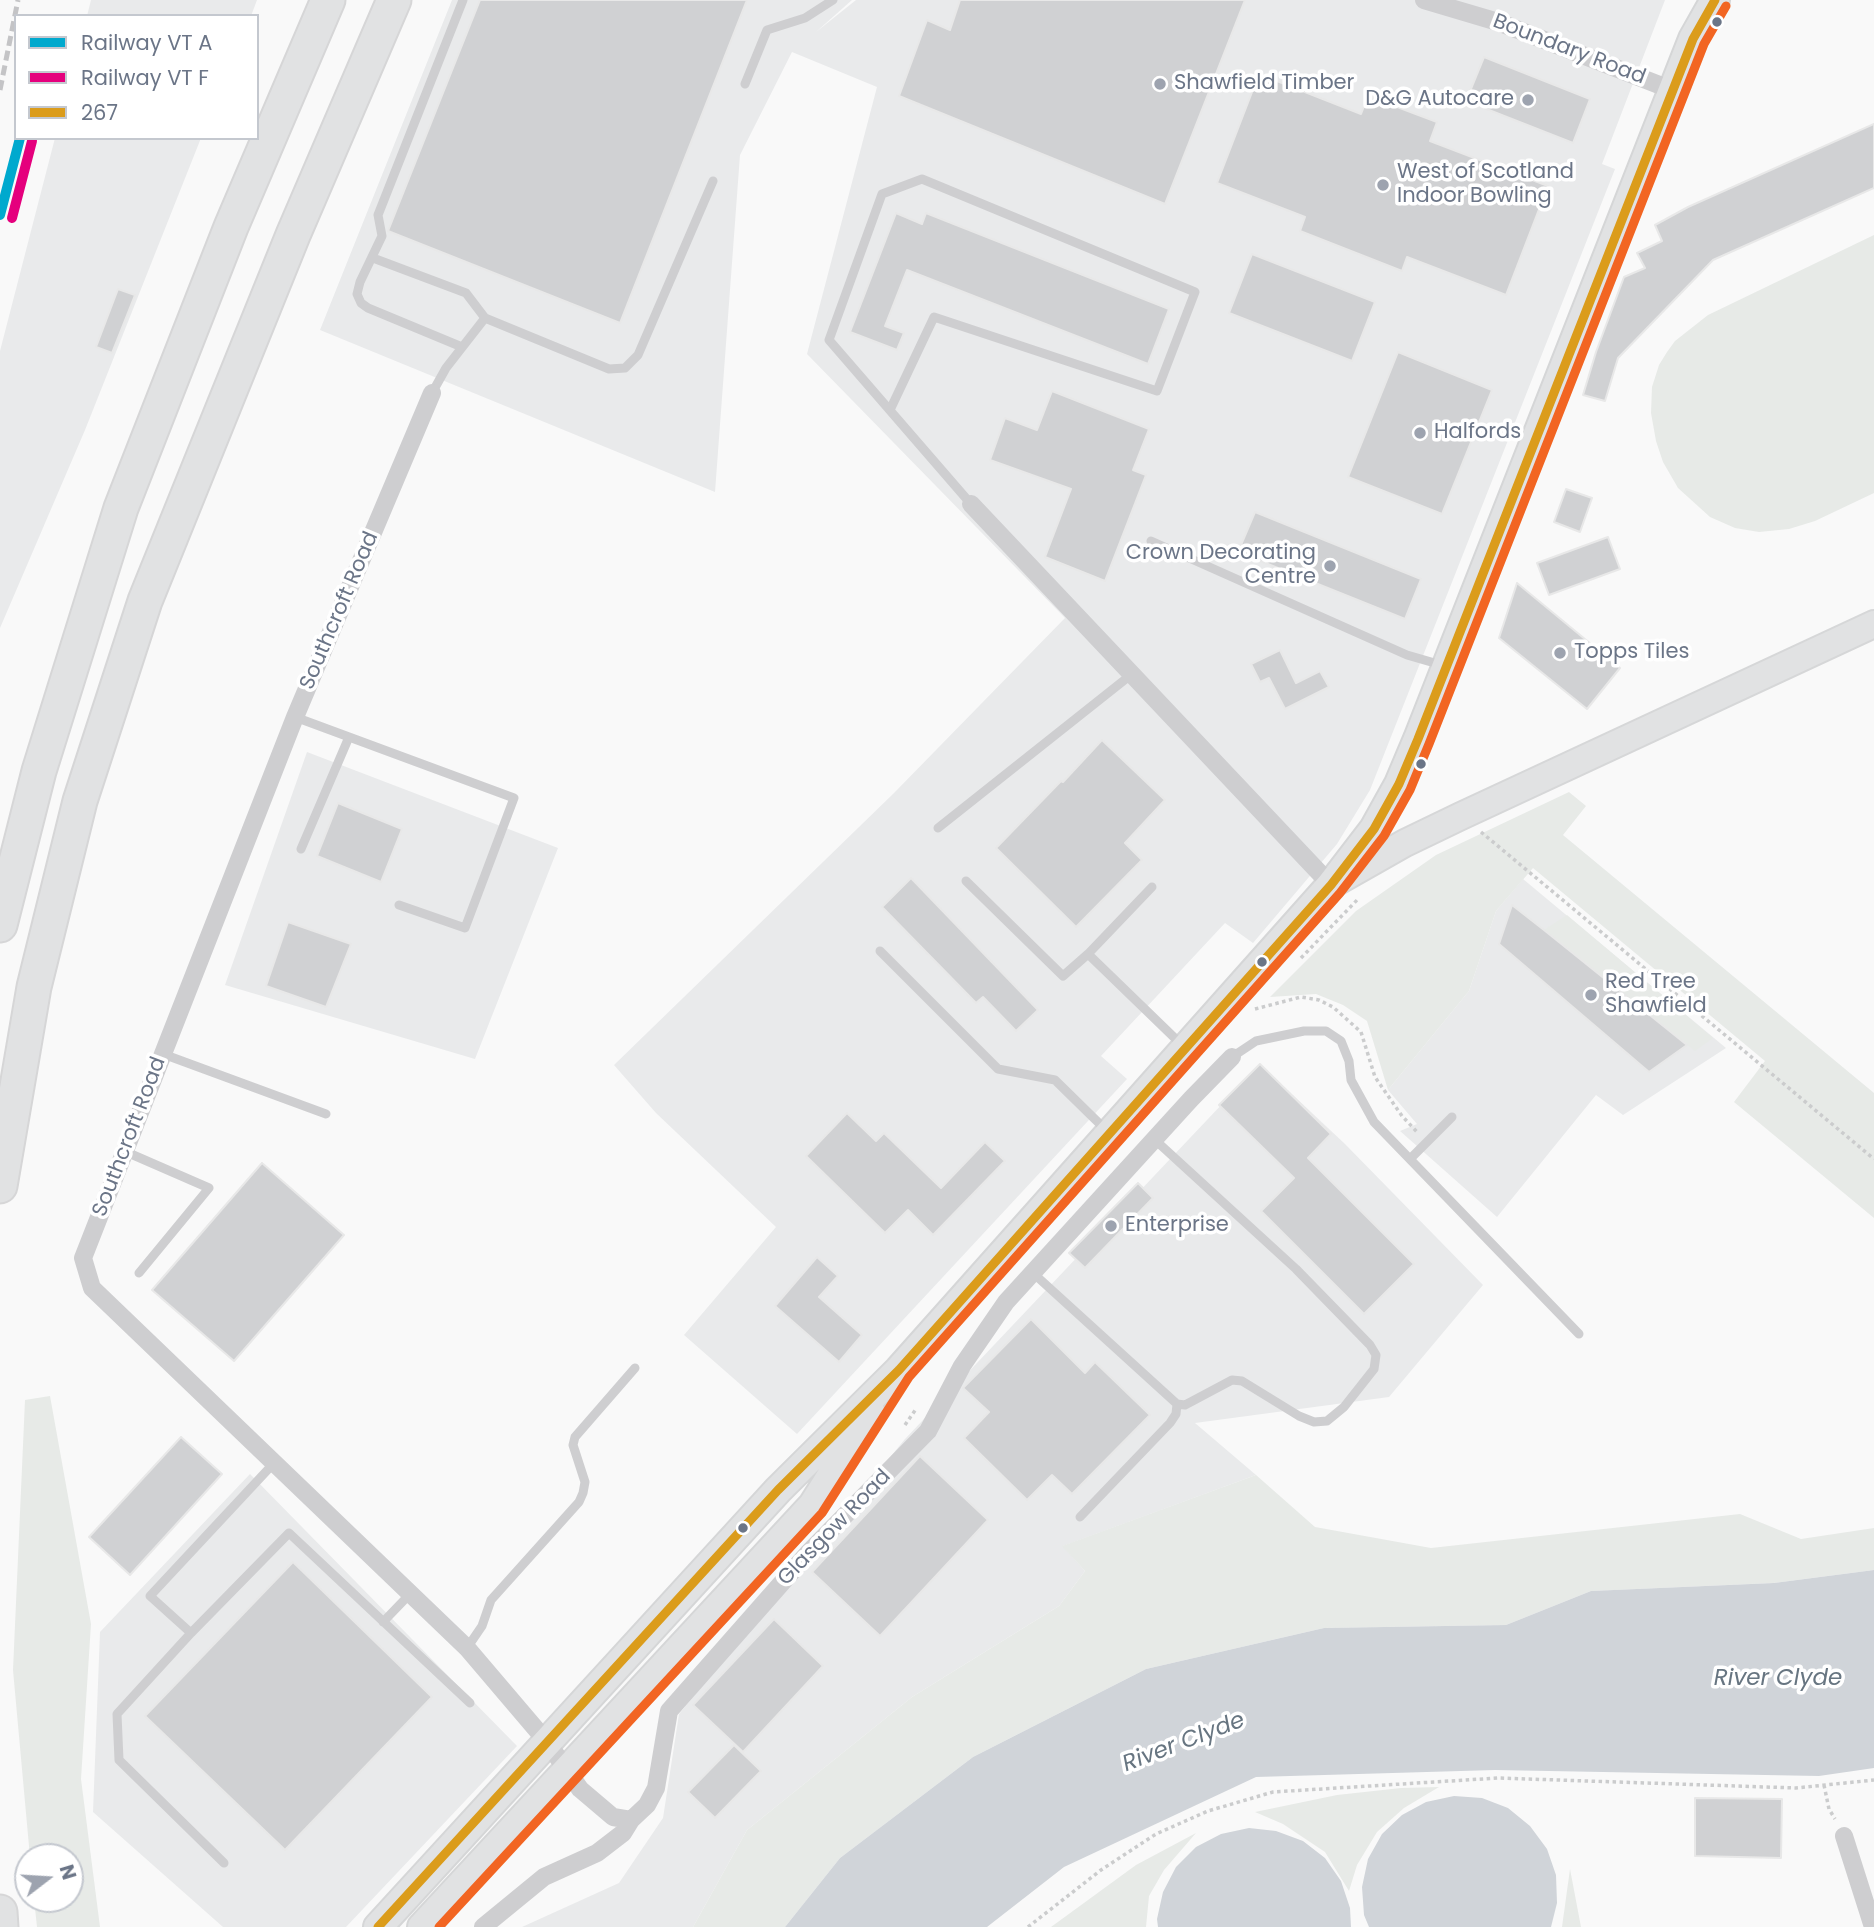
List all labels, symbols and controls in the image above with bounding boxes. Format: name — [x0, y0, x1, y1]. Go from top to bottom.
street label: Boundary Road — [1489, 9, 1649, 91]
legend — [14, 14, 259, 140]
unlabelled marker — [1710, 15, 1724, 29]
text: Railway VT A — [81, 28, 212, 57]
text: Railway VT F — [81, 63, 209, 92]
place label: Shawfield Timber — [1174, 71, 1354, 97]
marker: Shawfield Timber — [1152, 76, 1168, 92]
place label: D&G Autocare — [1365, 87, 1514, 113]
marker: D&G Autocare — [1520, 92, 1536, 108]
text: 267 — [81, 98, 118, 127]
place label: West of Scotland Indoor Bowling — [1397, 160, 1574, 210]
marker: West of Scotland Indoor Bowling — [1375, 177, 1391, 193]
place label: Halfords — [1434, 420, 1521, 446]
marker: Halfords — [1412, 425, 1428, 441]
street label: Southcroft Road — [295, 528, 385, 694]
place label: Crown Decorating Centre — [1126, 541, 1316, 591]
marker: Crown Decorating Centre — [1322, 558, 1338, 574]
place label: Topps Tiles — [1574, 640, 1689, 666]
marker: Topps Tiles — [1552, 645, 1568, 661]
unlabelled marker — [1414, 757, 1428, 771]
unlabelled marker — [1255, 955, 1269, 969]
place label: Red Tree Shawfield — [1605, 970, 1707, 1020]
marker: Red Tree Shawfield — [1583, 987, 1599, 1003]
street label: Southcroft Road — [88, 1054, 172, 1220]
place label: Enterprise — [1125, 1213, 1229, 1239]
marker: Enterprise — [1103, 1218, 1119, 1234]
street label: Glasgow Road — [773, 1465, 897, 1591]
unlabelled marker — [736, 1521, 750, 1535]
water label: River Clyde — [1714, 1665, 1842, 1693]
water label: River Clyde — [1119, 1707, 1249, 1779]
north arrow — [14, 1843, 84, 1913]
text: N — [53, 1862, 83, 1883]

